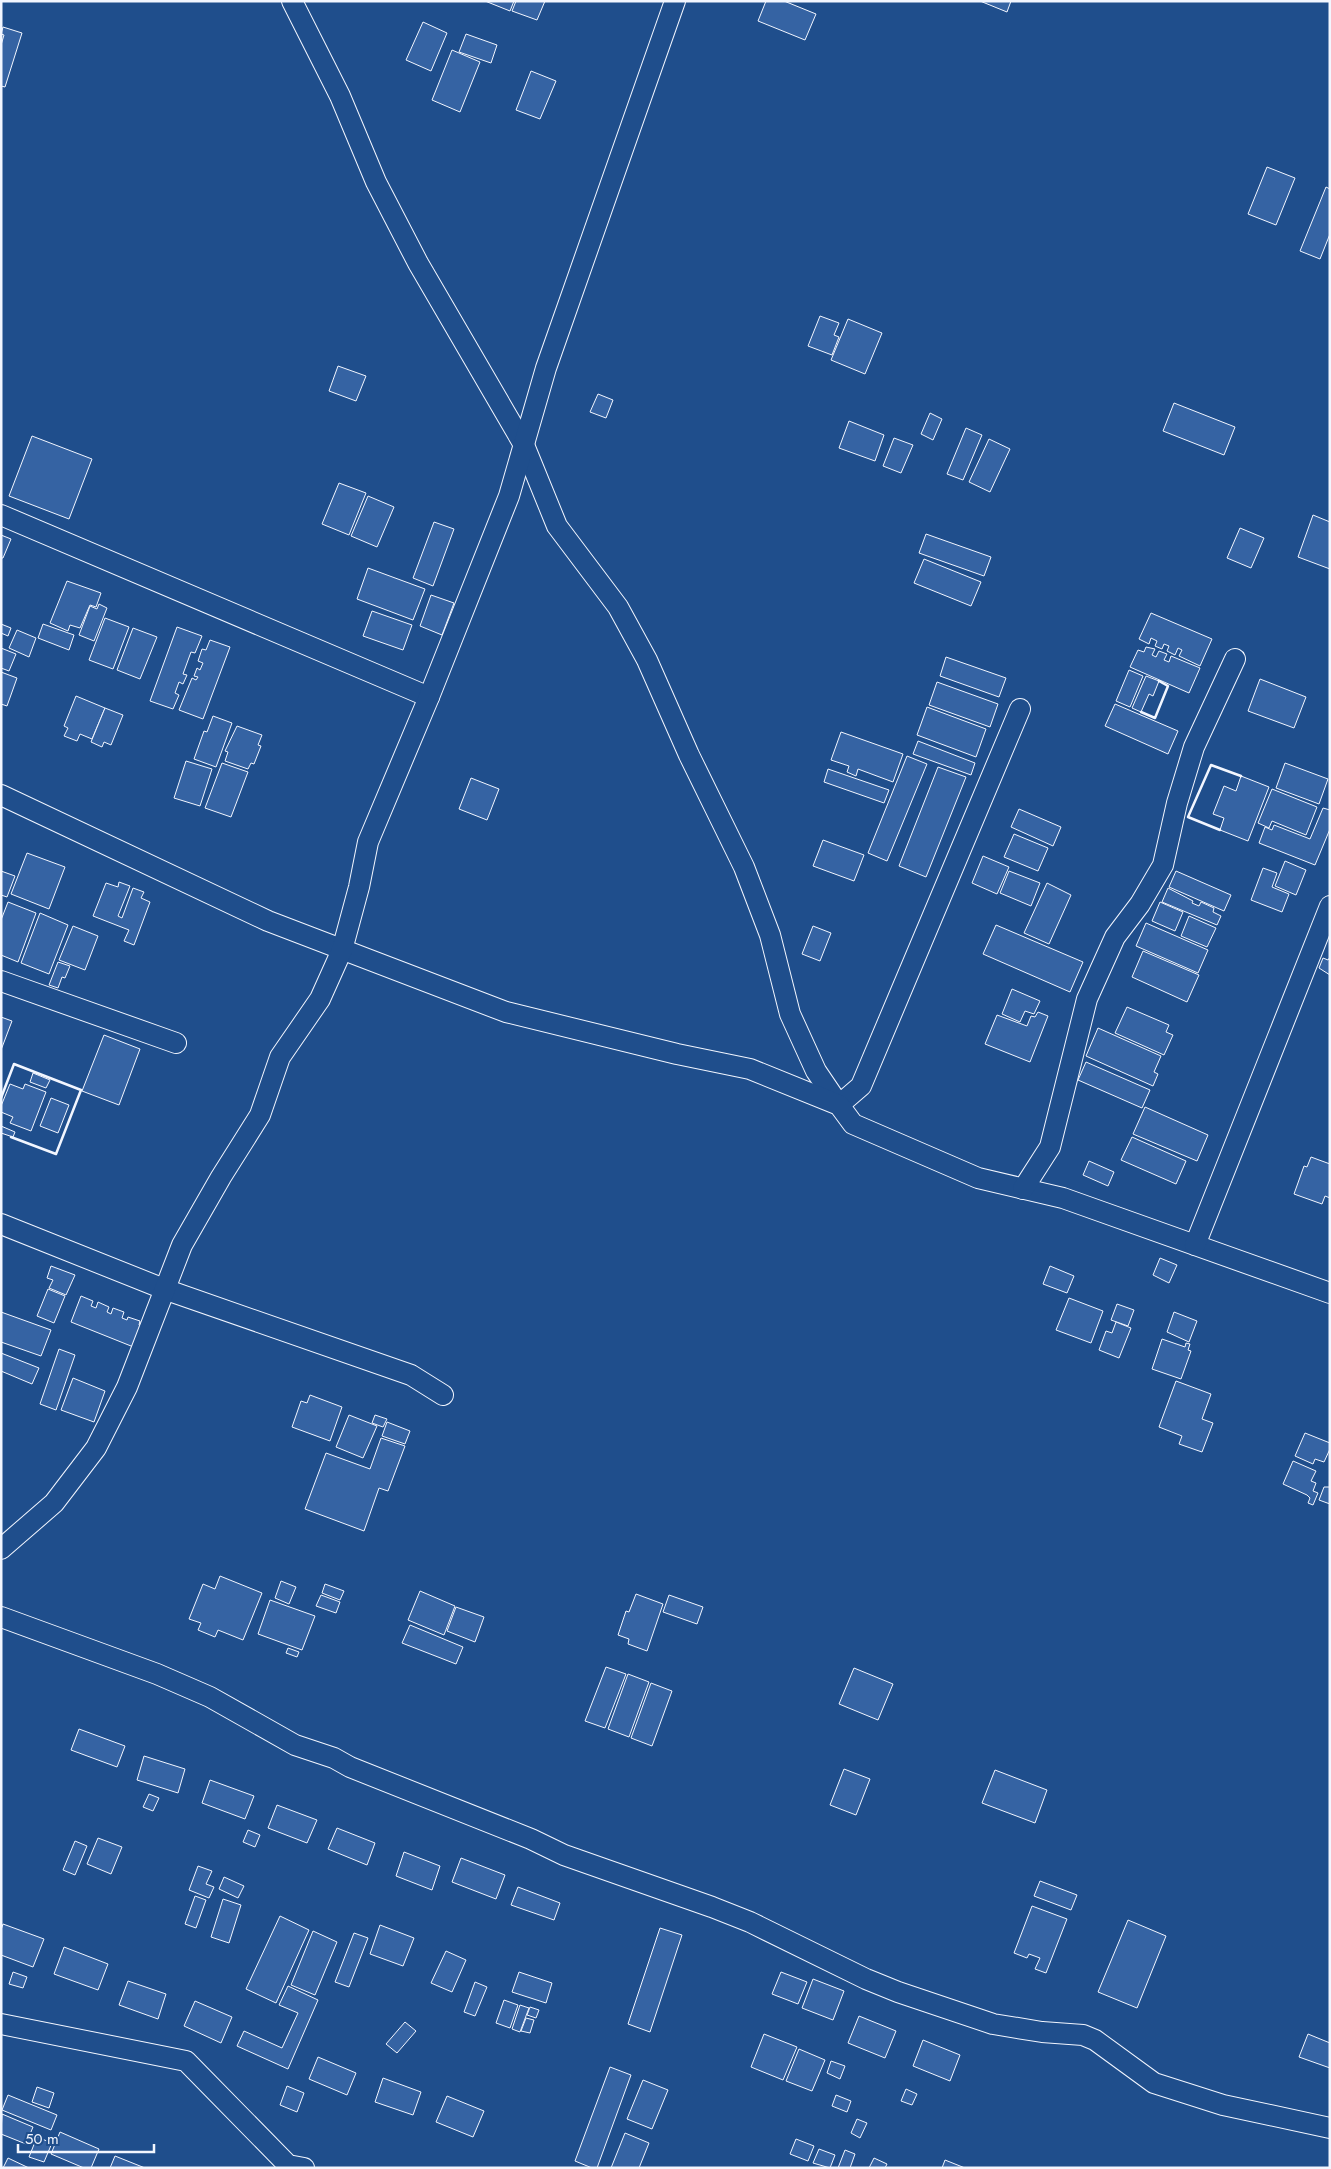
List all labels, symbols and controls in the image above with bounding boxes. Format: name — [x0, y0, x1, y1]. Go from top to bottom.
scale bar — [18, 2122, 154, 2154]
text: 50 m — [25, 2128, 59, 2150]

